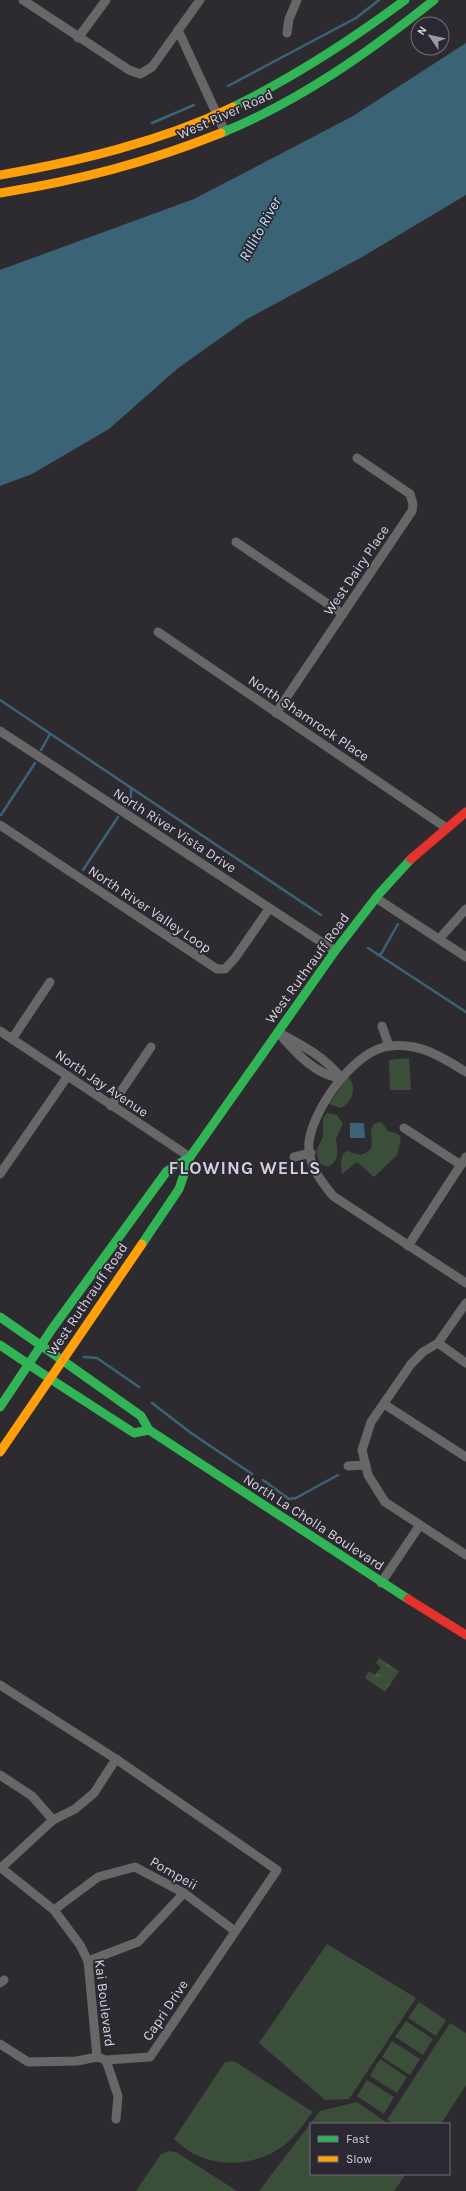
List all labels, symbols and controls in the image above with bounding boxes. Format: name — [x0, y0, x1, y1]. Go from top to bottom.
north arrow — [410, 16, 450, 56]
text: N — [415, 24, 430, 38]
street label: West River Road — [175, 86, 276, 143]
water label: Rillito River — [235, 193, 285, 264]
street label: West Dairy Place — [320, 522, 393, 619]
street label: North Shamrock Place — [245, 672, 372, 765]
street label: North River Vista Drive — [110, 784, 239, 877]
street label: North River Valley Loop — [85, 862, 214, 957]
street label: West Ruthrauff Road — [262, 910, 353, 1027]
street label: North Jay Avenue — [52, 1046, 151, 1121]
district label: FLOWING WELLS — [168, 1157, 322, 1179]
street label: West Ruthrauff Road — [43, 1240, 131, 1359]
street label: North La Cholla Boulevard — [240, 1470, 387, 1574]
street label: Pompeii — [147, 1853, 201, 1894]
street label: Kai Boulevard — [91, 1958, 118, 2048]
street label: Capri Drive — [139, 1977, 192, 2044]
legend — [310, 2123, 450, 2175]
text: Fast — [346, 2132, 370, 2146]
text: Slow — [346, 2152, 372, 2166]

